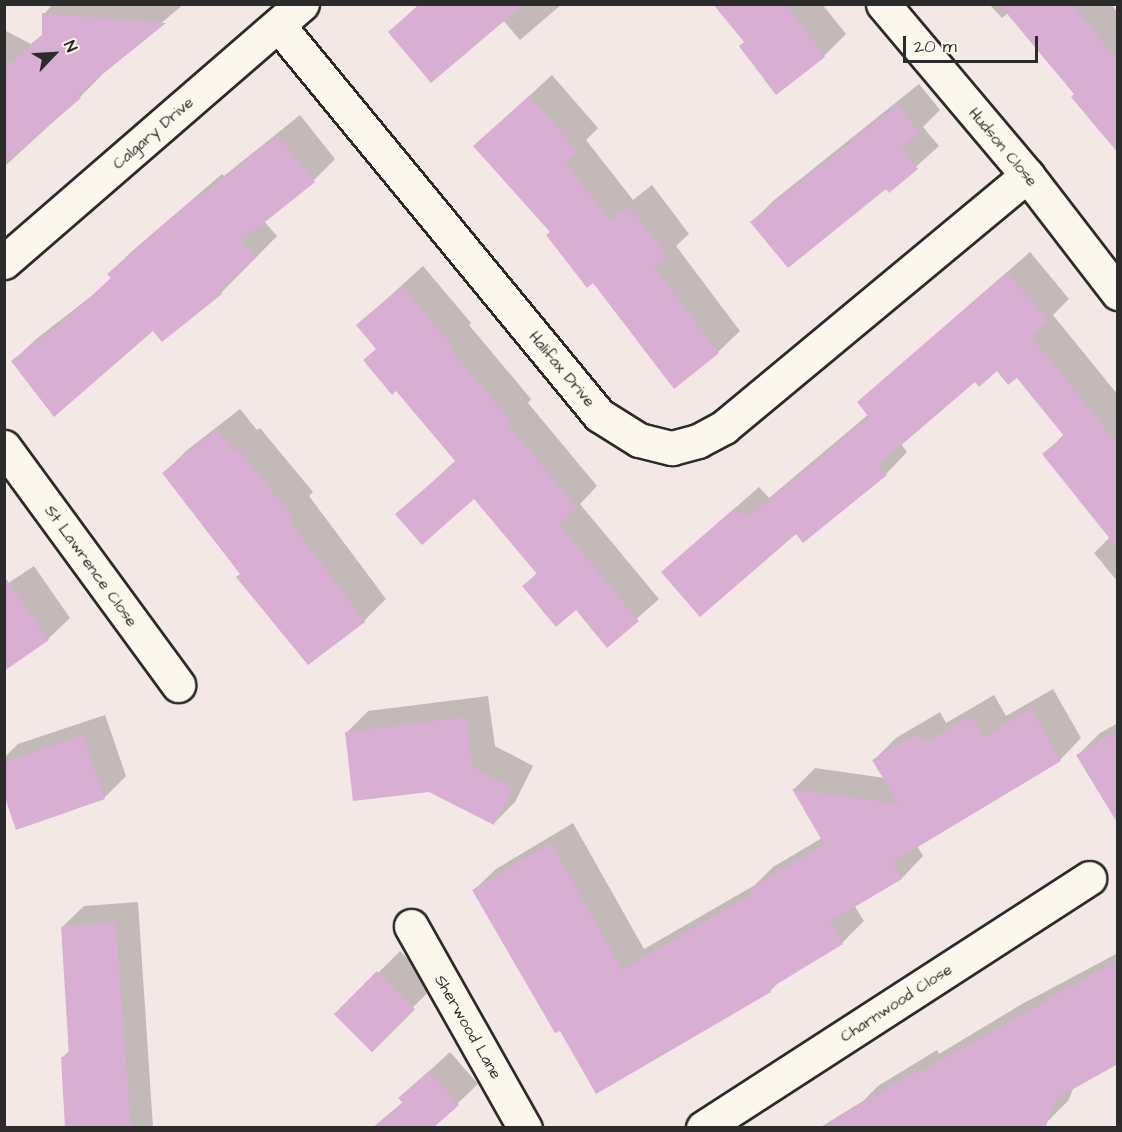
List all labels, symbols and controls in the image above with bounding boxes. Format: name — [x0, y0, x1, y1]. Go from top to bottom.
north arrow — [24, 24, 84, 84]
scale bar — [906, 24, 1041, 62]
text: 20 m — [914, 34, 957, 59]
text: N — [58, 37, 82, 56]
street label: Calgary Drive — [109, 93, 197, 173]
street label: Hudson Close — [964, 104, 1042, 190]
street label: Halifax Drive — [525, 327, 599, 411]
street label: St Lawrence Close — [40, 501, 142, 631]
street label: Charnwood Close — [837, 960, 955, 1046]
street label: Sherwood Lane — [430, 971, 506, 1083]

